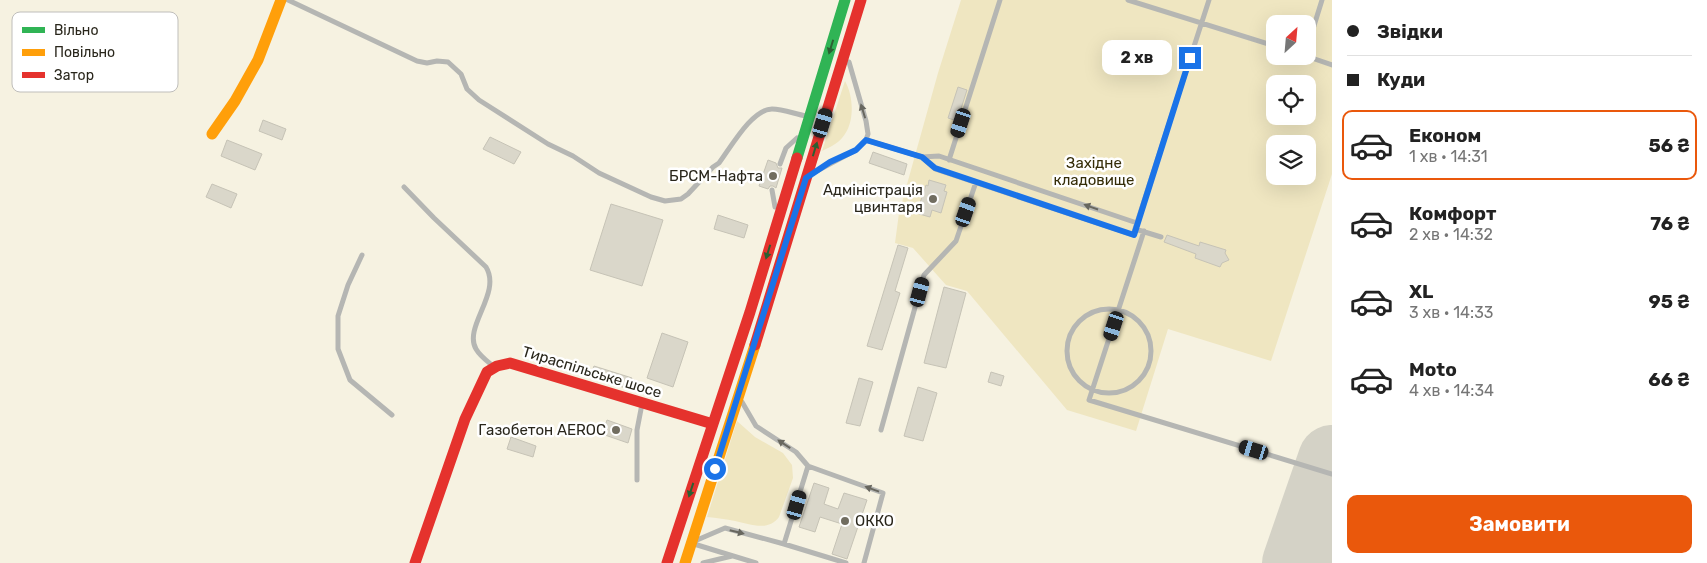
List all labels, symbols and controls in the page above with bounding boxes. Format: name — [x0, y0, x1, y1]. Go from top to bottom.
legend — [12, 12, 178, 92]
north arrow — [1266, 15, 1316, 65]
map controls — [1266, 15, 1316, 185]
text: Звідки — [1377, 20, 1443, 43]
text: Вільно — [54, 22, 98, 39]
one-way arrow — [826, 39, 834, 54]
callout: 2 хв — [1102, 40, 1172, 76]
text: Повільно — [54, 44, 115, 61]
route end — [1179, 47, 1201, 69]
text: 2 хв — [1121, 48, 1153, 67]
text: Затор — [54, 67, 94, 84]
text: Куди — [1377, 68, 1425, 91]
button: locate — [1266, 75, 1316, 125]
one-way arrow — [858, 103, 866, 118]
car — [811, 106, 834, 140]
car — [949, 106, 972, 140]
icon: car — [1349, 123, 1394, 168]
text: Економ — [1409, 124, 1481, 147]
text: 56 ₴ — [1648, 134, 1690, 157]
button: layers — [1266, 135, 1316, 185]
one-way arrow — [811, 142, 819, 157]
text: 1 хв · 14:31 — [1409, 147, 1488, 166]
park label: Західне кладовище — [1054, 154, 1134, 189]
place label: БРСМ-Нафта — [669, 167, 763, 185]
marker: БРСМ-Нафта — [767, 170, 779, 182]
place label: Адміністрація цвинтаря — [823, 181, 923, 216]
marker: Адміністрація цвинтаря — [927, 193, 939, 205]
car — [954, 195, 977, 229]
icon: car — [1349, 201, 1394, 246]
text: Комфорт — [1409, 202, 1496, 225]
one-way arrow — [1083, 203, 1098, 211]
text: 76 ₴ — [1650, 212, 1690, 235]
text: 2 хв · 14:32 — [1409, 225, 1493, 244]
one-way arrow — [763, 245, 771, 260]
car — [908, 276, 931, 308]
icon: car — [1349, 279, 1394, 324]
text: XL — [1409, 280, 1433, 303]
text: 95 ₴ — [1649, 290, 1690, 313]
text: 3 хв · 14:33 — [1409, 303, 1493, 322]
car — [1102, 309, 1125, 343]
street label: Тираспільське шосе — [520, 342, 664, 402]
icon: car — [1349, 357, 1394, 402]
text: Moto — [1409, 358, 1457, 381]
text: 66 ₴ — [1648, 368, 1690, 391]
text: 4 хв · 14:34 — [1409, 381, 1494, 400]
place label: Газобетон AEROC — [478, 421, 606, 439]
marker: Газобетон AEROC — [610, 424, 622, 436]
car — [1237, 438, 1270, 462]
one-way arrow — [777, 440, 790, 449]
route start — [704, 458, 726, 480]
one-way arrow — [687, 483, 695, 498]
one-way arrow — [865, 485, 880, 492]
car — [785, 489, 808, 521]
button: Замовити — [1347, 495, 1692, 553]
place label: ОККО — [855, 512, 894, 530]
marker: ОККО — [839, 515, 851, 527]
one-way arrow — [730, 528, 745, 536]

